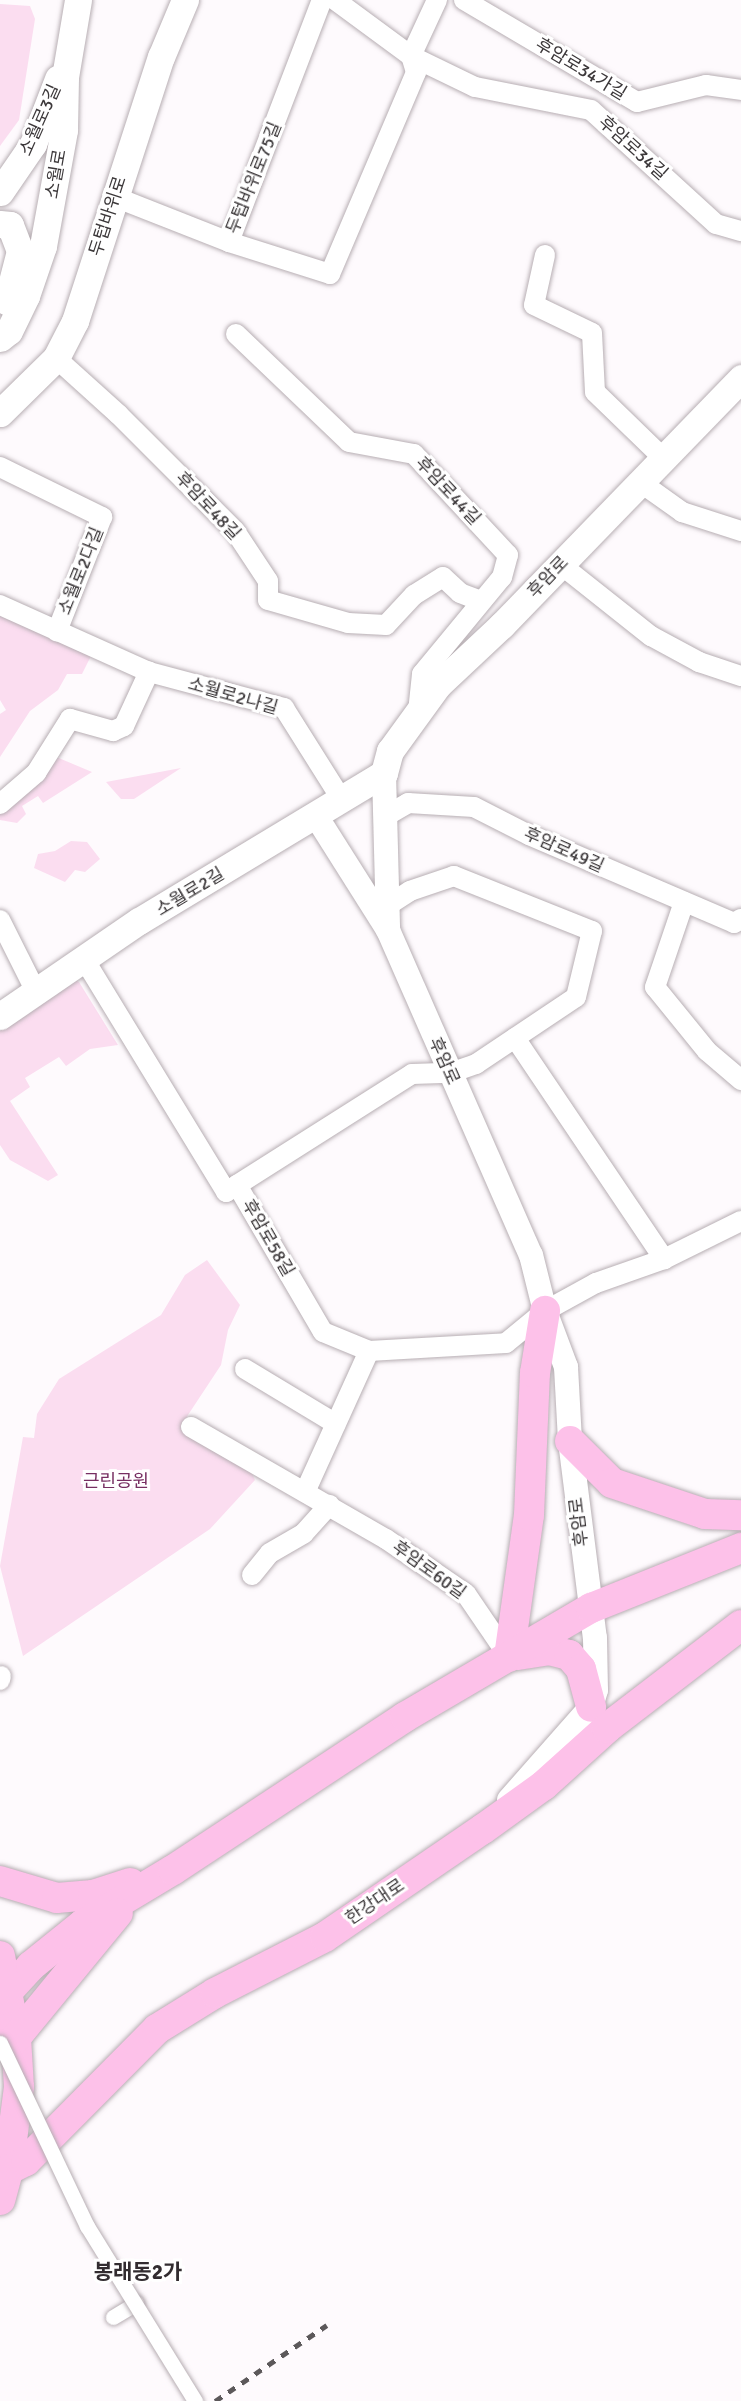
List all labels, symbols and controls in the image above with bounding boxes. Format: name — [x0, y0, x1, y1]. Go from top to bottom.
street label: 후암로34가길 — [532, 33, 630, 105]
street label: 소월로3길 — [15, 81, 65, 159]
street label: 후암로34길 — [594, 111, 672, 185]
street label: 두텁바위로75길 — [222, 119, 286, 237]
street label: 소월로 — [41, 148, 71, 200]
street label: 두텁바위로 — [85, 173, 131, 259]
street label: 후암로44길 — [411, 452, 485, 530]
street label: 후암로48길 — [171, 467, 245, 545]
street label: 소월로2다길 — [54, 524, 108, 618]
street label: 후암로 — [523, 552, 573, 602]
street label: 소월로2나길 — [186, 673, 280, 719]
street label: 후암로49길 — [520, 823, 608, 877]
street label: 소월로2길 — [152, 863, 228, 921]
street label: 후암로 — [424, 1034, 464, 1088]
street label: 후암로58길 — [237, 1195, 299, 1281]
park label: 근린공원 — [83, 1470, 149, 1492]
street label: 후암로 — [565, 1496, 593, 1548]
street label: 후암로60길 — [388, 1536, 470, 1604]
street label: 한강대로 — [342, 1875, 408, 1929]
district label: 봉래동2가 — [94, 2259, 182, 2285]

